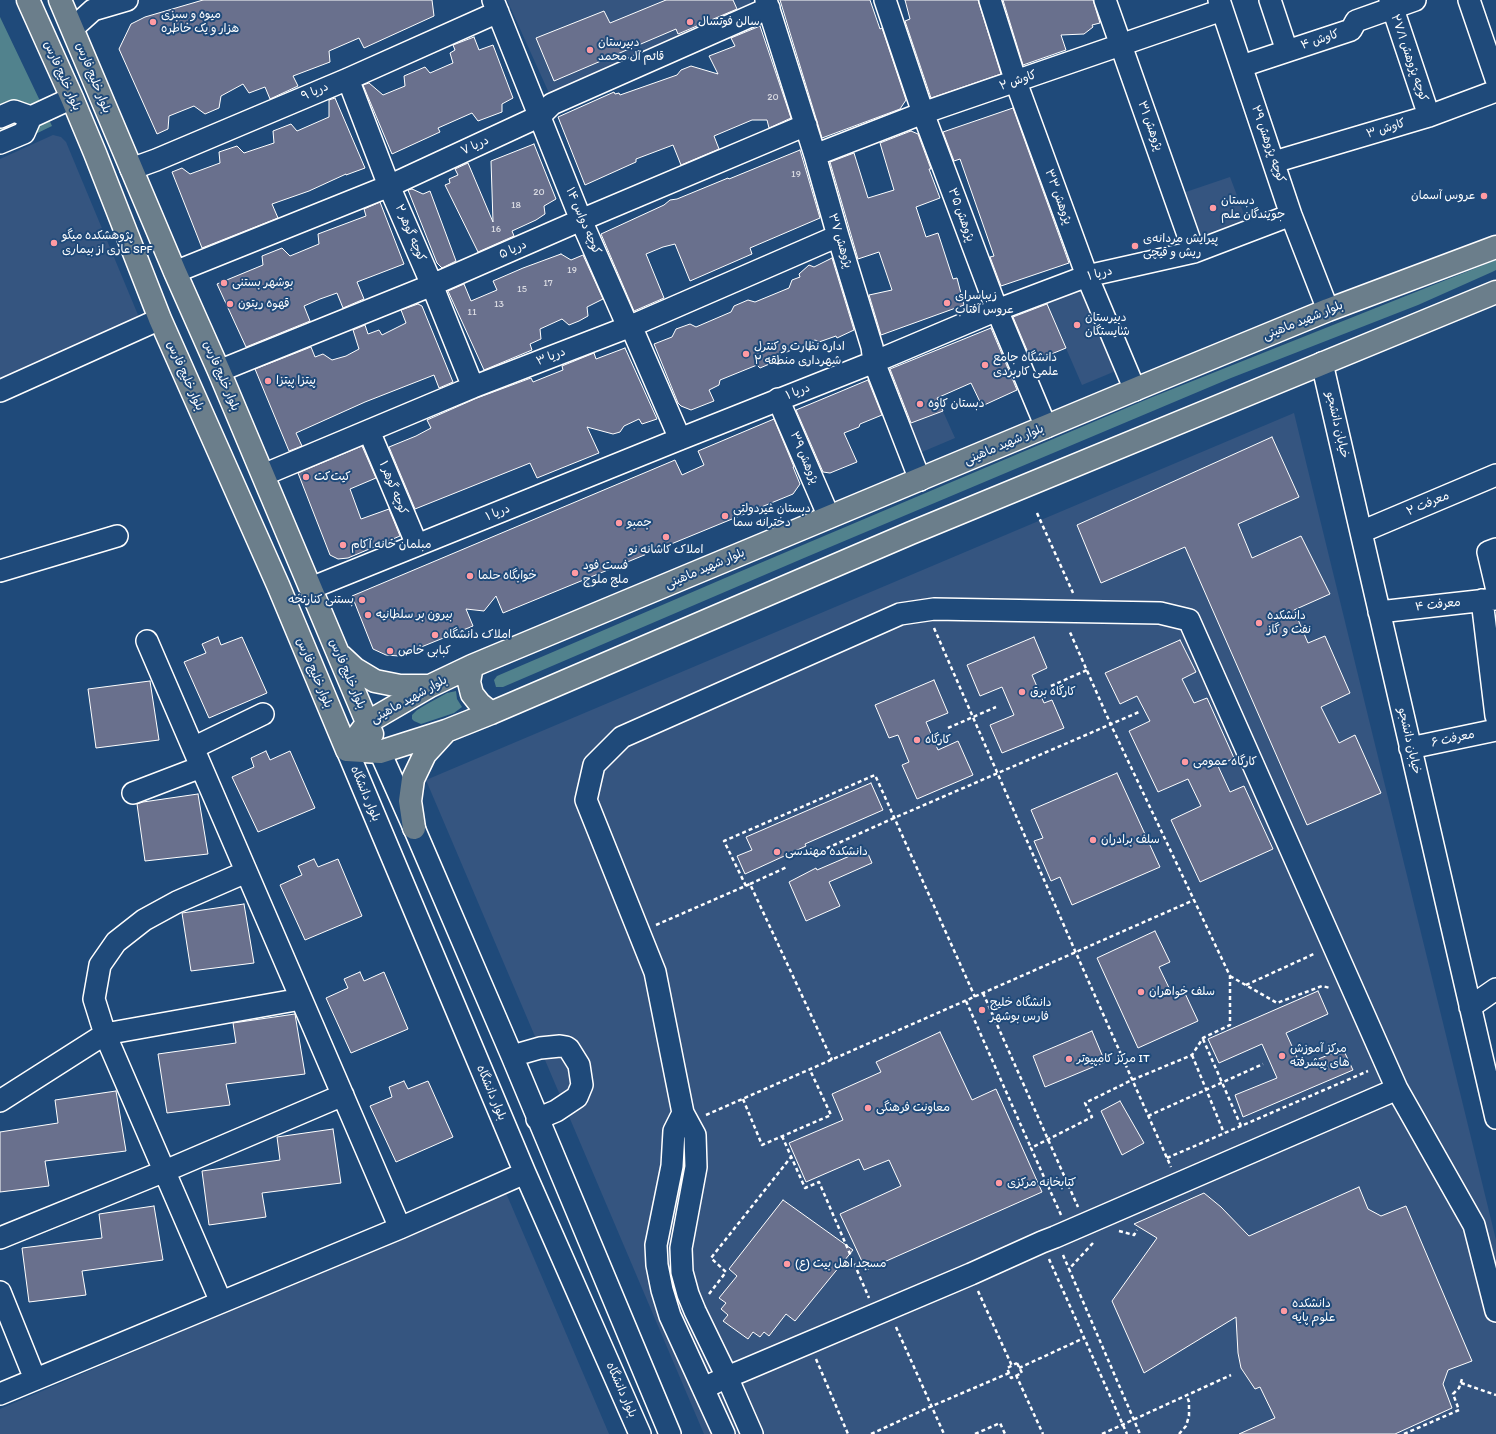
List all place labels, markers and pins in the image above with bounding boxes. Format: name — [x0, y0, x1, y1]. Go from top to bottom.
place label: میوه‌ و سبزی هزار و یک خاطره — [161, 8, 239, 36]
place label: سالن فوتسال — [698, 15, 760, 29]
marker: میوه‌ و سبزی هزار و یک خاطره — [148, 17, 158, 27]
marker: سالن فوتسال — [685, 17, 695, 27]
place label: دبیرستان قائم آل محمد — [598, 36, 664, 64]
marker: دبیرستان قائم آل محمد — [585, 45, 595, 55]
place label: عروس آسمان — [1411, 189, 1476, 203]
marker: عروس آسمان — [1479, 191, 1489, 201]
place label: دبستان جویندگان علم — [1221, 194, 1285, 222]
marker: دبستان جویندگان علم — [1208, 203, 1218, 213]
place label: پژوهشکده میگو عاری از بیماری SPF — [62, 229, 153, 257]
place label: پیرایش مردانه‌ی ریش و قیچی — [1143, 232, 1218, 260]
marker: پژوهشکده میگو عاری از بیماری SPF — [49, 238, 59, 248]
marker: پیرایش مردانه‌ی ریش و قیچی — [1130, 241, 1140, 251]
place label: بوشهر بستنی — [232, 276, 294, 290]
marker: بوشهر بستنی — [219, 278, 229, 288]
place label: زیباسرای عروس آفتاب — [955, 289, 1014, 317]
place label: قهوه ریتون — [238, 297, 290, 311]
marker: زیباسرای عروس آفتاب — [942, 298, 952, 308]
marker: قهوه ریتون — [225, 299, 235, 309]
place label: دبیرستان شایستگان — [1085, 311, 1130, 339]
marker: دبیرستان شایستگان — [1072, 320, 1082, 330]
place label: اداره‌ نظارت و کنترل شهرداری منطقه ۲ — [754, 340, 845, 368]
marker: اداره‌ نظارت و کنترل شهرداری منطقه ۲ — [741, 349, 751, 359]
place label: دانشگاه جامع علمی کاربردی — [993, 351, 1058, 379]
marker: دانشگاه جامع علمی کاربردی — [980, 360, 990, 370]
place label: پیتزا پیتزا — [276, 374, 316, 388]
marker: پیتزا پیتزا — [263, 376, 273, 386]
place label: دبستان کاوه — [928, 397, 985, 411]
marker: دبستان کاوه — [915, 399, 925, 409]
place label: کیت‌کت — [314, 470, 351, 484]
marker: کیت‌کت — [301, 472, 311, 482]
place label: دبستان غیردولتی دخترانه سما — [733, 502, 811, 530]
marker: دبستان غیردولتی دخترانه سما — [720, 511, 730, 521]
place label: جمبو — [627, 516, 652, 530]
marker: جمبو — [614, 518, 624, 528]
marker: املاک کاشانه نو — [661, 532, 671, 542]
place label: مبلمان خانه آکام — [351, 538, 432, 552]
marker: مبلمان خانه آکام — [338, 540, 348, 550]
place label: املاک کاشانه نو — [629, 543, 703, 557]
place label: فست فود ملچ ملوچ — [583, 559, 629, 587]
marker: فست فود ملچ ملوچ — [570, 568, 580, 578]
place label: خوابگاه حلما — [478, 569, 537, 583]
marker: خوابگاه حلما — [465, 571, 475, 581]
place label: بستنی کنارتخه — [288, 593, 354, 607]
marker: بستنی کنارتخه — [357, 595, 367, 605]
place label: بیرون بر سلطانیه — [376, 608, 453, 622]
place label: دانشکده نفت و گاز — [1267, 609, 1311, 637]
marker: بیرون بر سلطانیه — [363, 610, 373, 620]
marker: دانشکده نفت و گاز — [1254, 618, 1264, 628]
place label: املاک دانشگاه — [443, 628, 511, 642]
marker: املاک دانشگاه — [430, 630, 440, 640]
place label: کبابی خاص — [398, 644, 451, 658]
marker: کبابی خاص — [385, 646, 395, 656]
place label: کارگاه برق — [1030, 685, 1076, 699]
marker: کارگاه برق — [1017, 687, 1027, 697]
place label: کارگاه — [925, 733, 951, 747]
marker: کارگاه — [912, 735, 922, 745]
place label: کارگاه عمومی — [1193, 755, 1257, 769]
marker: کارگاه عمومی — [1180, 757, 1190, 767]
place label: سلف برادران — [1101, 833, 1160, 847]
marker: سلف برادران — [1088, 835, 1098, 845]
place label: دانشکده مهندسی — [785, 845, 868, 859]
marker: دانشکده مهندسی — [772, 847, 782, 857]
place label: سلف خواهران — [1149, 985, 1215, 999]
marker: سلف خواهران — [1136, 987, 1146, 997]
place label: دانشگاه خلیج فارس بوشهر — [990, 996, 1052, 1024]
marker: دانشگاه خلیج فارس بوشهر — [977, 1005, 987, 1015]
place label: مرکز آموزش های پیشرفته — [1290, 1042, 1350, 1070]
marker: مرکز آموزش های پیشرفته — [1277, 1051, 1287, 1061]
place label: مرکز کامپیوتر IT — [1077, 1052, 1150, 1066]
marker: مرکز کامپیوتر IT — [1064, 1054, 1074, 1064]
place label: معاونت فرهنگی — [876, 1101, 950, 1115]
marker: معاونت فرهنگی — [863, 1103, 873, 1113]
place label: کتابخانه مرکزی — [1007, 1176, 1076, 1190]
marker: کتابخانه مرکزی — [994, 1178, 1004, 1188]
place label: مسجد اهل بیت (ع) — [795, 1257, 886, 1271]
marker: مسجد اهل بیت (ع) — [782, 1259, 792, 1269]
place label: دانشکده علوم پایه — [1292, 1297, 1335, 1325]
marker: دانشکده علوم پایه — [1279, 1306, 1289, 1316]

